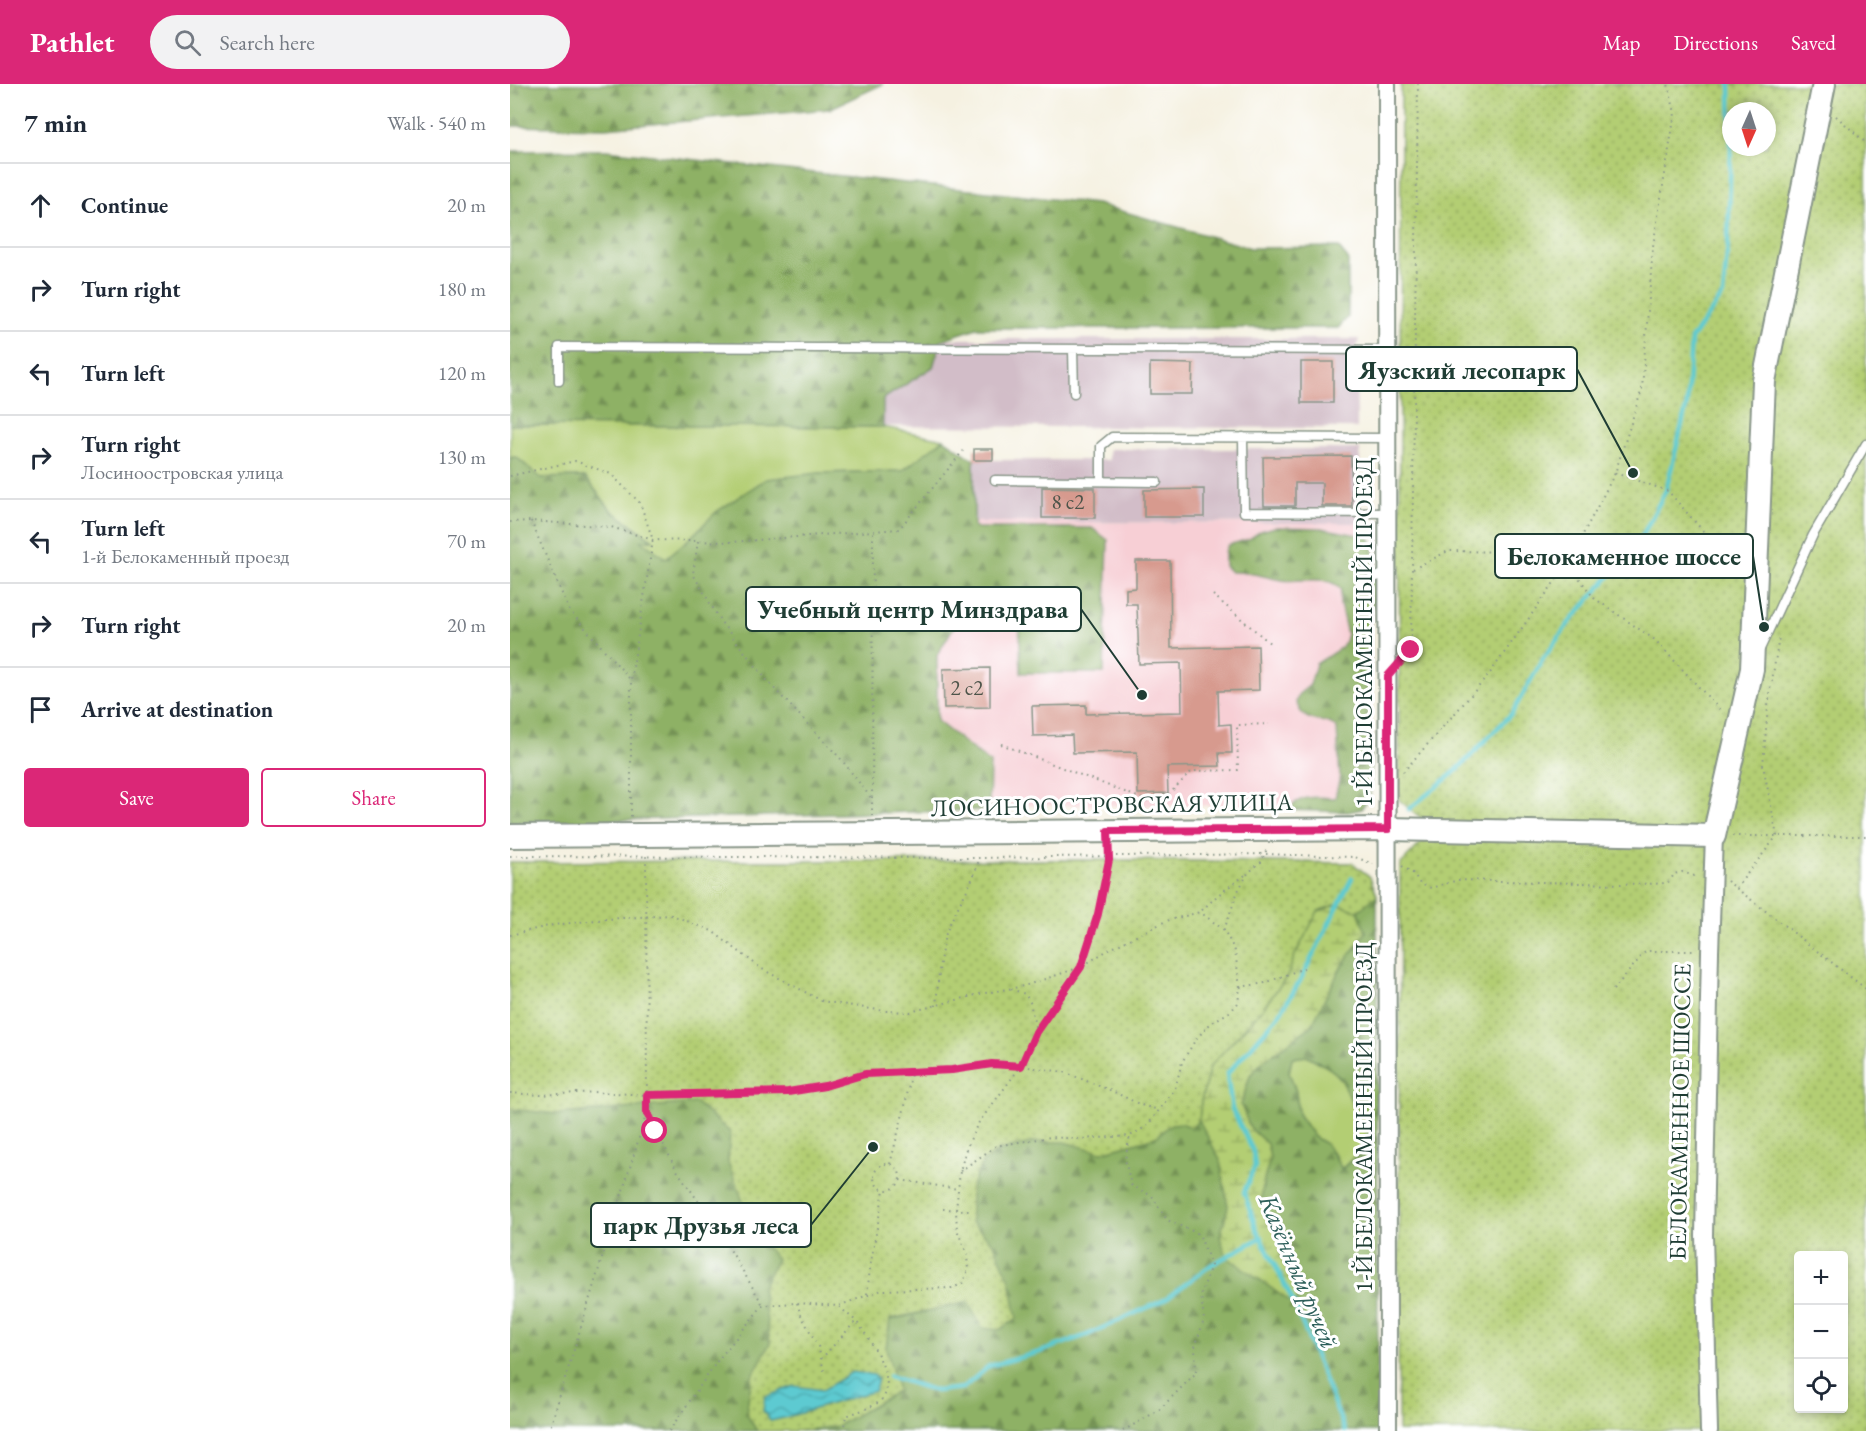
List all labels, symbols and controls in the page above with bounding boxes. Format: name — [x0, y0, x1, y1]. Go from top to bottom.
search box — [150, 15, 570, 69]
text: Pathlet — [30, 24, 114, 60]
icon: search — [171, 26, 204, 59]
text: Search here — [219, 28, 315, 57]
text: Map — [1603, 29, 1640, 56]
text: Directions — [1673, 29, 1758, 56]
text: Saved — [1791, 29, 1836, 56]
north arrow — [1722, 102, 1776, 156]
text: 7 min — [24, 106, 87, 140]
text: Walk · 540 m — [387, 110, 486, 136]
icon: ahead — [24, 189, 57, 222]
text: Continue — [81, 191, 168, 220]
text: 20 m — [447, 192, 486, 218]
icon: right — [24, 273, 57, 306]
text: Turn right — [81, 275, 180, 304]
text: 180 m — [438, 276, 486, 302]
callout: Яузский лесопарк — [1346, 347, 1577, 391]
text: Яузский лесопарк — [1357, 353, 1566, 387]
icon: left — [24, 357, 57, 390]
text: Turn left — [81, 359, 165, 388]
text: 120 m — [438, 360, 486, 386]
text: Turn right — [81, 430, 180, 459]
icon: right — [24, 441, 57, 474]
text: 130 m — [438, 444, 486, 470]
street label: 1-Й БЕЛОКАМЕННЫЙ ПРОЕЗД — [1348, 457, 1379, 807]
text: Лосиноостровская улица — [81, 459, 284, 485]
house number: 8 с2 — [1052, 488, 1084, 515]
text: Turn left — [81, 514, 165, 543]
icon: left — [24, 525, 57, 558]
text: 70 m — [447, 528, 486, 554]
callout: Белокаменное шоссе — [1495, 534, 1753, 578]
text: Белокаменное шоссе — [1507, 539, 1741, 573]
text: 1-й Белокаменный проезд — [81, 543, 289, 569]
callout: Учебный центр Минздрава — [746, 587, 1081, 631]
text: Учебный центр Минздрава — [757, 592, 1069, 626]
icon: right — [24, 609, 57, 642]
text: Turn right — [81, 611, 180, 640]
text: 20 m — [447, 612, 486, 638]
route end — [1397, 636, 1423, 662]
house number: 2 с2 — [951, 674, 983, 701]
icon: arrive — [24, 693, 57, 726]
text: Arrive at destination — [81, 695, 273, 724]
button: Save — [24, 768, 249, 827]
button: Share — [261, 768, 486, 827]
street label: ЛОСИНООСТРОВСКАЯ УЛИЦА — [931, 786, 1294, 823]
street label: 1-Й БЕЛОКАМЕННЫЙ ПРОЕЗД — [1348, 942, 1379, 1292]
street label: БЕЛОКАМЕННОЕ ШОССЕ — [1661, 963, 1698, 1261]
route start — [641, 1117, 667, 1143]
water label: Казённый ручей — [1251, 1188, 1347, 1353]
callout: парк Друзья леса — [591, 1203, 811, 1247]
text: парк Друзья леса — [603, 1208, 800, 1242]
map controls — [1794, 1251, 1848, 1413]
button: + — [1794, 1251, 1848, 1305]
button: − — [1794, 1305, 1848, 1359]
button: locate — [1794, 1359, 1848, 1413]

